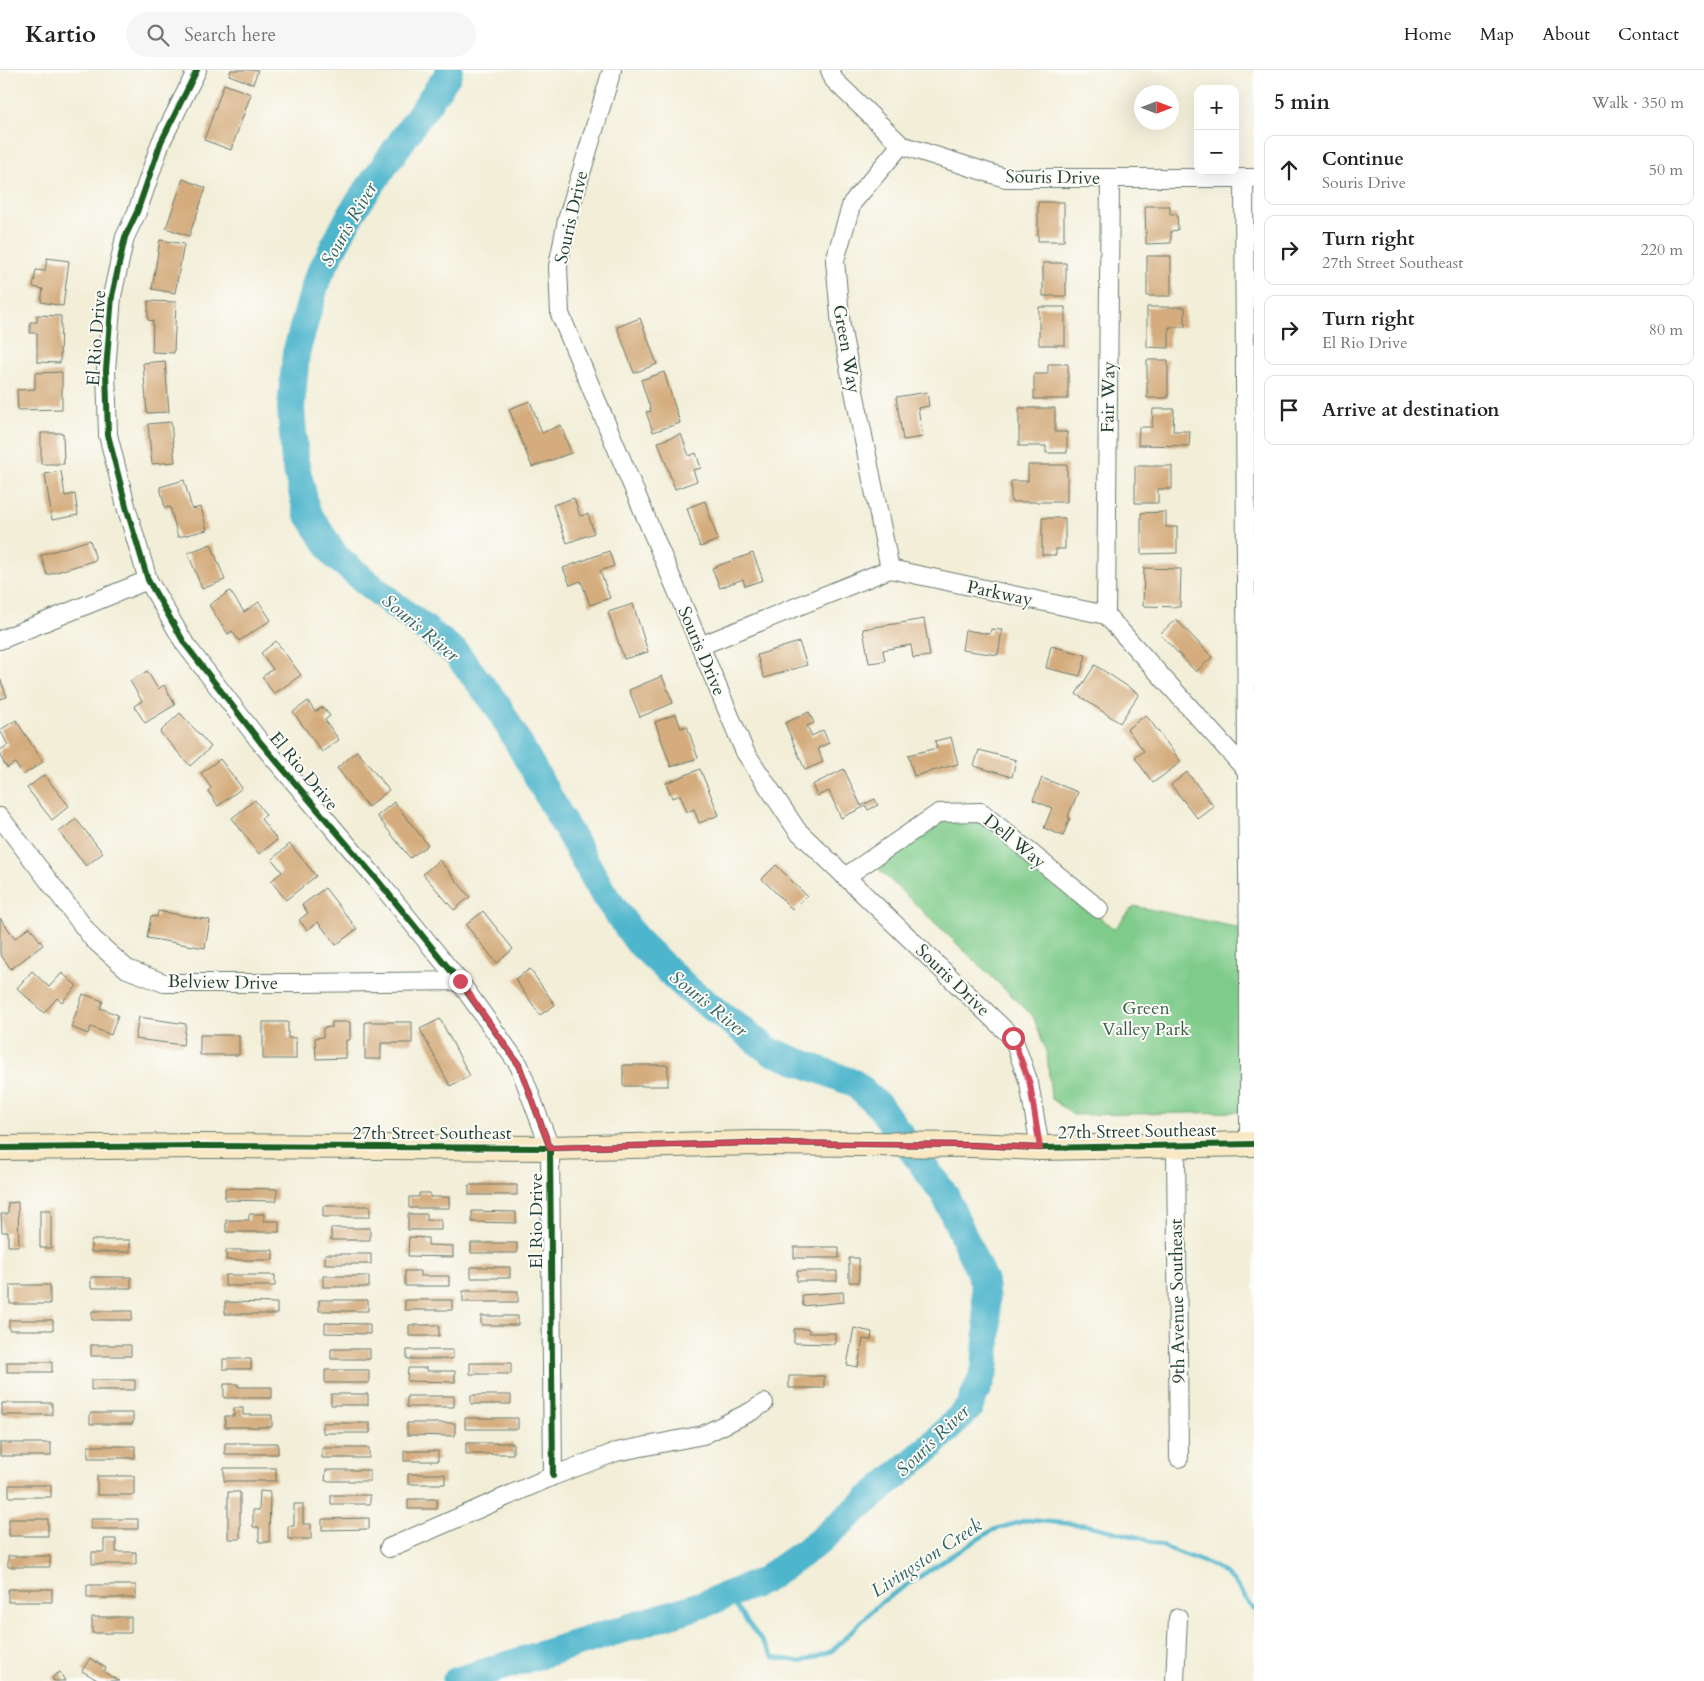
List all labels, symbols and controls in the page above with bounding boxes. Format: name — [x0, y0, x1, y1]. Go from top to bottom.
search box — [126, 12, 476, 57]
text: Kartio — [25, 18, 96, 51]
icon: search — [144, 21, 172, 49]
text: Search here — [184, 22, 276, 48]
text: Home — [1404, 22, 1452, 47]
text: Map — [1480, 22, 1514, 47]
text: About — [1542, 22, 1590, 47]
text: Contact — [1618, 22, 1679, 47]
north arrow — [1134, 85, 1179, 130]
map controls — [1194, 85, 1239, 175]
button: + — [1194, 85, 1239, 130]
text: 5 min — [1274, 88, 1330, 117]
text: Walk · 350 m — [1592, 92, 1684, 114]
button: − — [1194, 130, 1239, 175]
text: Continue — [1322, 146, 1404, 172]
icon: ahead — [1275, 156, 1303, 184]
text: 50 m — [1649, 159, 1683, 181]
street label: Souris Drive — [1005, 164, 1101, 191]
street label: Souris Drive — [549, 168, 594, 266]
text: Souris Drive — [1322, 172, 1406, 194]
water label: Souris River — [314, 177, 384, 271]
text: Turn right — [1322, 226, 1414, 252]
icon: right — [1275, 236, 1303, 264]
text: 220 m — [1641, 239, 1683, 261]
text: 27th Street Southeast — [1322, 252, 1463, 274]
street label: El Rio Drive — [81, 289, 112, 387]
street label: Green Way — [826, 303, 867, 396]
text: Turn right — [1322, 306, 1414, 332]
icon: right — [1275, 316, 1303, 344]
text: 80 m — [1649, 319, 1683, 341]
text: El Rio Drive — [1322, 332, 1407, 354]
street label: Fair Way — [1095, 360, 1122, 433]
icon: arrive — [1275, 396, 1303, 424]
text: Arrive at destination — [1322, 397, 1499, 423]
street label: Parkway — [965, 574, 1035, 613]
water label: Souris River — [376, 588, 465, 668]
street label: Souris Drive — [672, 603, 732, 700]
street label: El Rio Drive — [263, 726, 344, 816]
street label: Dell Way — [978, 808, 1052, 875]
street label: Souris Drive — [910, 938, 995, 1022]
water label: Souris River — [664, 964, 753, 1044]
street label: Belview Drive — [168, 969, 278, 996]
route end — [449, 970, 472, 993]
park label: Green Valley Park — [1102, 996, 1190, 1042]
route start — [1002, 1027, 1025, 1050]
street label: 27th Street Southeast — [1057, 1118, 1217, 1145]
street label: 27th Street Southeast — [353, 1121, 512, 1146]
street label: El Rio Drive — [524, 1173, 549, 1269]
street label: 9th Avenue Southeast — [1164, 1218, 1191, 1384]
water label: Souris River — [890, 1398, 976, 1482]
water label: Livingston Creek — [866, 1512, 988, 1604]

